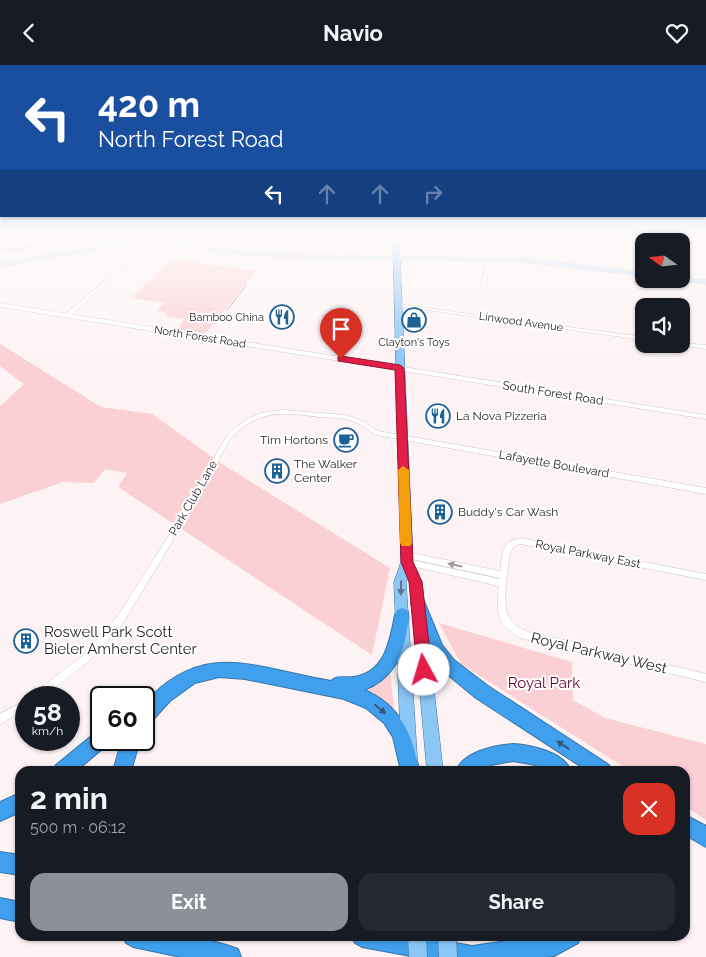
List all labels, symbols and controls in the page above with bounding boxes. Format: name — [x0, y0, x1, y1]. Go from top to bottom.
icon: back — [15, 19, 43, 47]
icon: heart — [663, 19, 691, 47]
text: Navio — [323, 20, 383, 46]
text: 420 m — [98, 84, 200, 125]
icon: left — [15, 85, 80, 150]
text: North Forest Road — [98, 126, 283, 152]
icon: left — [260, 180, 288, 208]
icon: ahead — [313, 180, 341, 208]
icon: ahead — [366, 180, 394, 208]
icon: right — [419, 180, 447, 208]
north arrow — [635, 233, 690, 287]
map controls — [635, 233, 690, 353]
button: sound — [635, 298, 690, 353]
restaurant icon: Bamboo China — [269, 304, 295, 330]
shop icon: Clayton's Toys — [401, 307, 427, 333]
pin — [320, 308, 362, 359]
street label: Linwood Avenue — [478, 310, 564, 334]
place label: Bamboo China — [189, 311, 264, 324]
icon: arrive — [327, 315, 355, 343]
street label: North Forest Road — [153, 323, 247, 351]
place label: Clayton's Toys — [378, 336, 450, 349]
street label: South Forest Road — [501, 378, 605, 408]
restaurant icon: La Nova Pizzeria — [425, 403, 451, 429]
place label: La Nova Pizzeria — [456, 409, 547, 423]
cafe icon: Tim Hortons — [333, 427, 359, 453]
place label: Tim Hortons — [260, 433, 328, 447]
street label: Lafayette Boulevard — [498, 447, 610, 481]
place label: The Walker Center — [294, 457, 358, 485]
street label: Park Club Lane — [166, 458, 220, 538]
building icon: The Walker Center — [264, 458, 290, 484]
building icon: Buddy's Car Wash — [427, 499, 453, 525]
place label: Buddy's Car Wash — [458, 505, 558, 519]
street label: Royal Parkway East — [534, 537, 642, 571]
one-way arrow — [447, 561, 463, 569]
one-way arrow — [397, 581, 405, 597]
place label: Roswell Park Scott Bieler Amherst Center — [44, 623, 198, 658]
building icon: Roswell Park Scott Bieler Amherst Center — [13, 628, 39, 654]
street label: Royal Parkway West — [529, 629, 669, 677]
position arrow — [397, 643, 449, 695]
park label: Royal Park — [508, 674, 580, 692]
speed limit sign: 60 — [90, 686, 155, 751]
text: 58 — [33, 697, 62, 727]
one-way arrow — [374, 703, 387, 714]
text: km/h — [32, 724, 63, 738]
one-way arrow — [556, 740, 569, 749]
text: 2 min — [30, 781, 108, 816]
button: close — [623, 783, 675, 835]
text: 500 m · 06:12 — [30, 818, 126, 837]
button: Exit — [30, 873, 348, 931]
button: Share — [358, 873, 675, 931]

